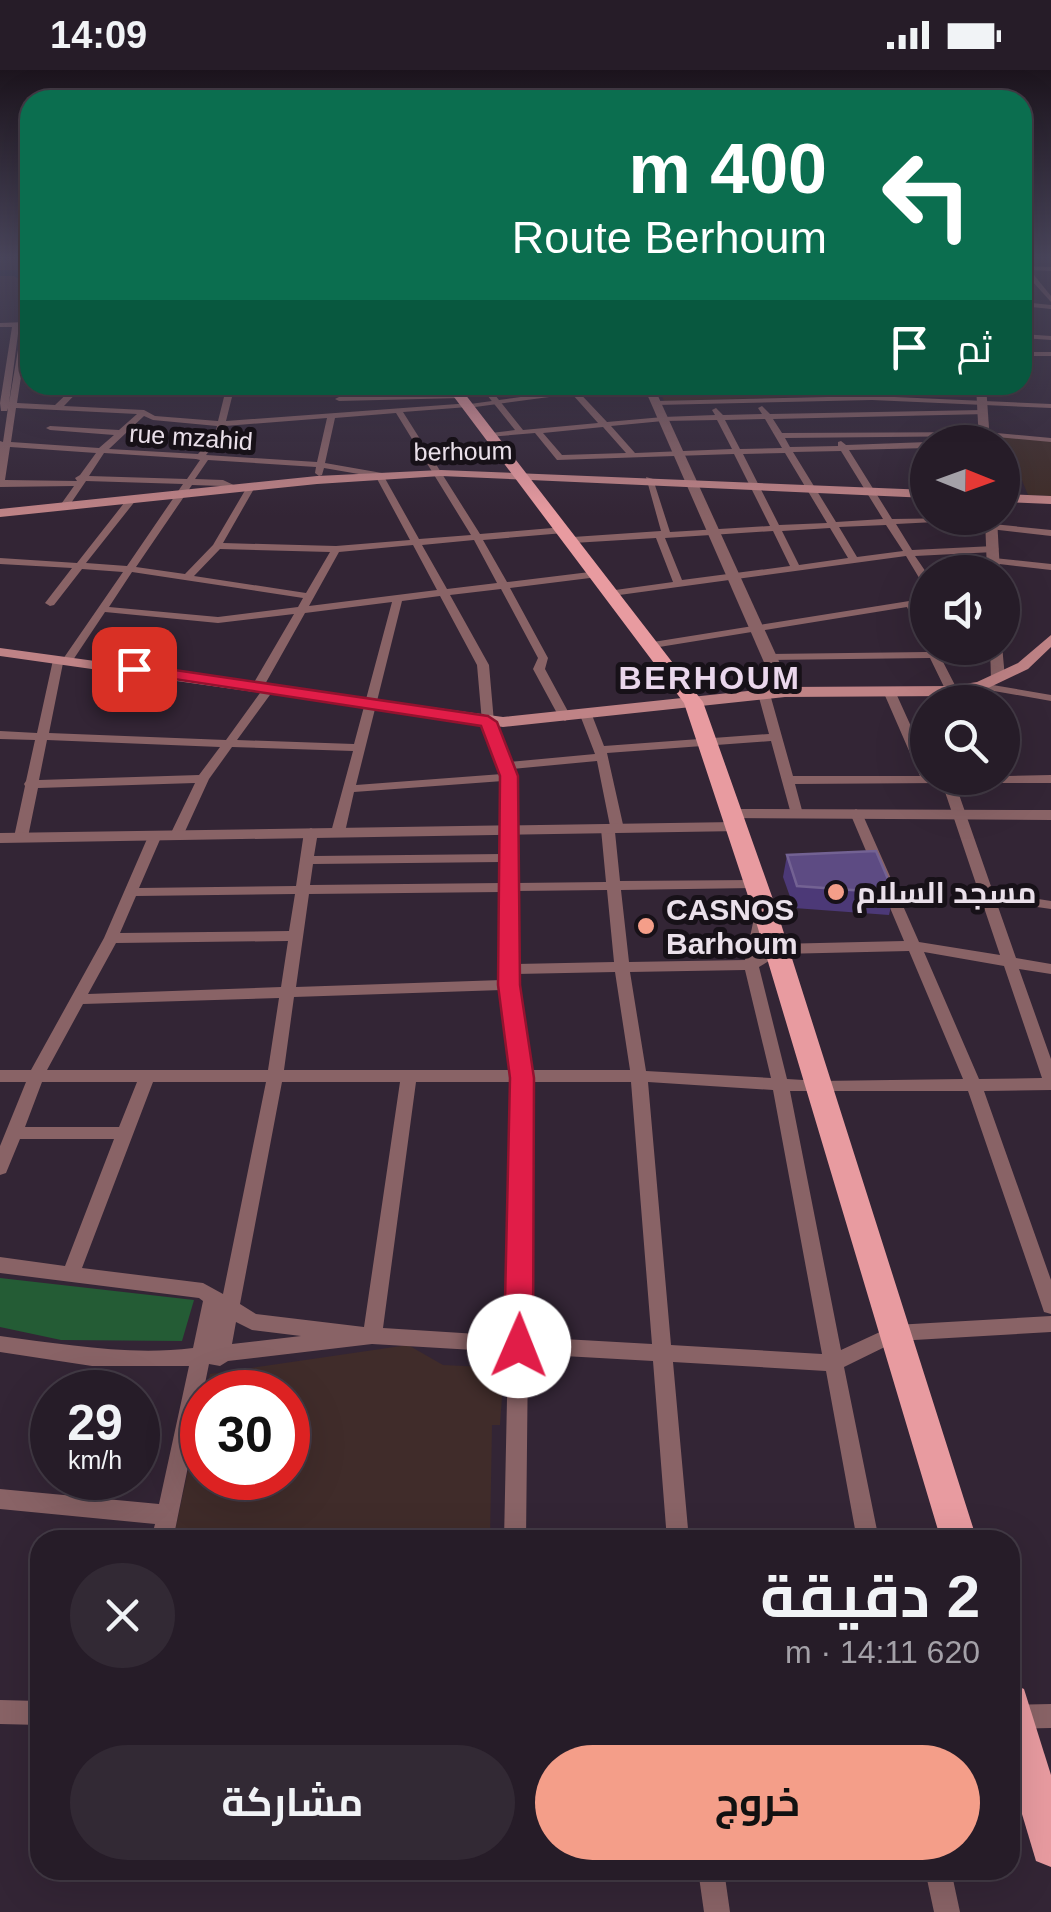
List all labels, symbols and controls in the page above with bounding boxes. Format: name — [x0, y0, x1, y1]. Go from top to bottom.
text: 14:09 — [50, 14, 147, 56]
text: 400 m — [629, 130, 827, 208]
icon: left — [862, 130, 992, 260]
text: Route Berhoum — [512, 212, 827, 263]
icon: arrive — [882, 320, 937, 375]
text: ثم — [957, 328, 992, 370]
street label: rue mzahid — [128, 419, 254, 455]
north arrow — [910, 425, 1020, 535]
map controls — [910, 425, 1020, 795]
street label: berhoum — [413, 436, 513, 466]
button: sound — [910, 555, 1020, 665]
pin — [92, 627, 177, 712]
icon: arrive — [107, 642, 162, 697]
district label: BERHOUM — [619, 660, 801, 696]
button: search — [910, 685, 1020, 795]
place label: مسجد السلام — [856, 876, 1037, 913]
marker: مسجد السلام — [825, 881, 847, 903]
place label: CASNOS Barhoum — [666, 893, 798, 960]
marker: CASNOS Barhoum — [635, 915, 657, 937]
position arrow — [467, 1294, 571, 1398]
speed limit sign: 30 — [180, 1370, 310, 1500]
text: 29 — [67, 1395, 123, 1451]
text: km/h — [68, 1446, 122, 1474]
button: close — [70, 1563, 175, 1668]
text: 2 دقيقة — [760, 1563, 980, 1630]
text: 620 m · 14:11 — [785, 1634, 980, 1670]
button: مشاركة — [70, 1745, 515, 1860]
button: خروج — [535, 1745, 980, 1860]

